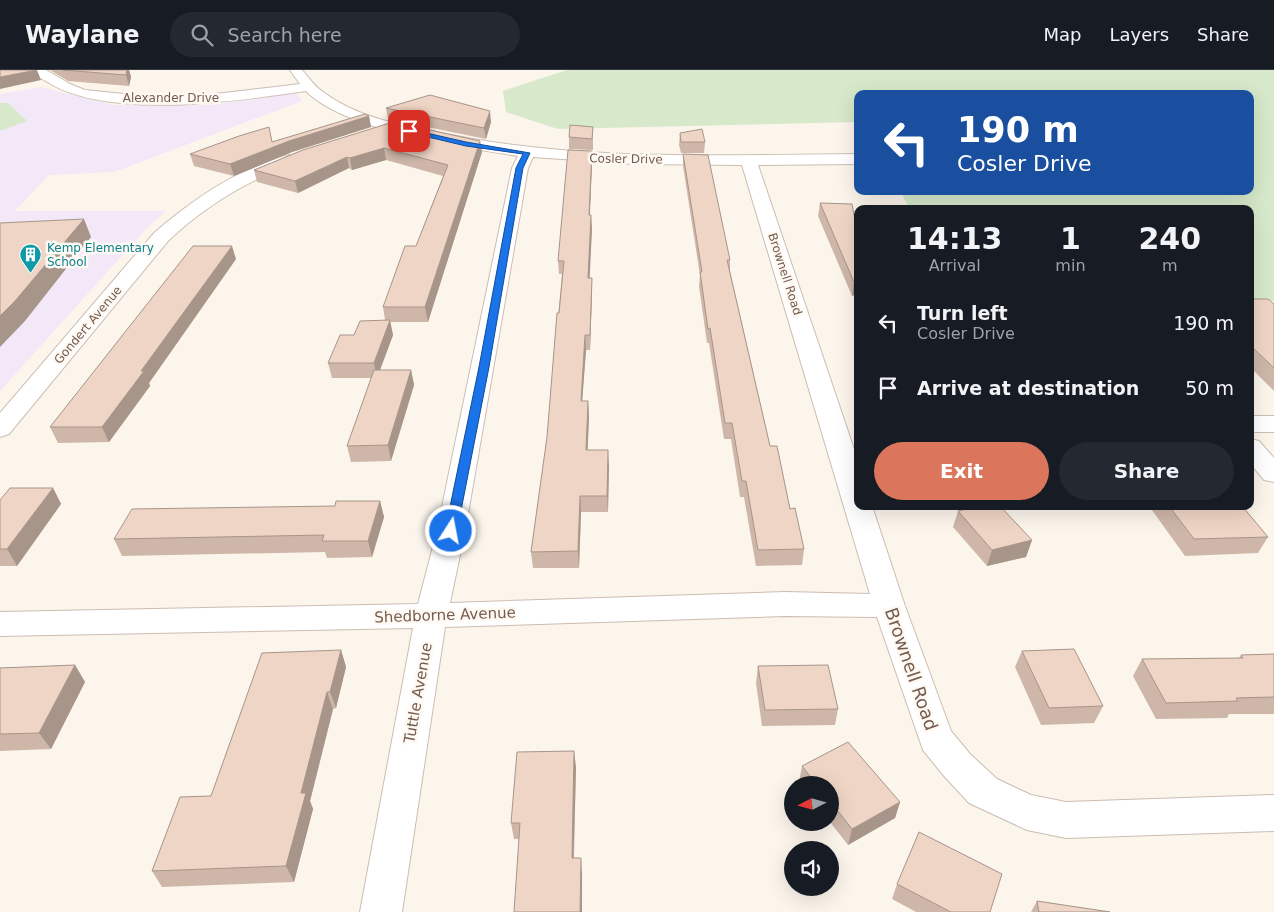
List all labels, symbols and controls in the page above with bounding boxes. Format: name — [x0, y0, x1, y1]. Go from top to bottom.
search box — [170, 12, 520, 57]
text: Waylane — [25, 21, 140, 49]
icon: search — [188, 21, 216, 49]
text: Search here — [228, 24, 342, 46]
text: Map — [1043, 24, 1081, 45]
text: Layers — [1109, 24, 1169, 45]
text: Share — [1197, 24, 1249, 45]
street label: Alexander Drive — [123, 91, 219, 105]
pin — [388, 110, 430, 152]
icon: left — [874, 110, 939, 175]
text: 190 m — [957, 110, 1079, 150]
icon: arrive — [395, 117, 423, 145]
street label: Cosler Drive — [589, 151, 663, 167]
text: Cosler Drive — [957, 151, 1092, 176]
text: 14:13 — [907, 221, 1002, 256]
text: 1 — [1060, 221, 1081, 256]
text: 240 — [1138, 221, 1201, 256]
street label: Brownell Road — [765, 231, 805, 317]
place label: Kemp Elementary School — [47, 241, 154, 269]
building icon: Kemp Elementary School — [19, 243, 43, 274]
text: Arrival — [929, 256, 981, 275]
text: min — [1055, 256, 1086, 275]
text: m — [1162, 256, 1178, 275]
street label: Gondert Avenue — [51, 283, 125, 367]
text: Turn left — [917, 302, 1008, 324]
icon: left — [874, 309, 902, 337]
text: 190 m — [1173, 312, 1234, 334]
text: Cosler Drive — [917, 324, 1015, 343]
icon: arrive — [874, 374, 902, 402]
text: Arrive at destination — [917, 377, 1139, 399]
text: 50 m — [1185, 377, 1234, 399]
button: Exit — [874, 442, 1049, 500]
button: Share — [1059, 442, 1234, 500]
position arrow — [424, 504, 476, 556]
street label: Shedborne Avenue — [374, 604, 516, 626]
street label: Brownell Road — [881, 605, 942, 733]
street label: Tuttle Avenue — [400, 641, 436, 746]
north arrow — [784, 776, 839, 831]
map controls — [784, 776, 839, 896]
button: sound — [784, 841, 839, 896]

